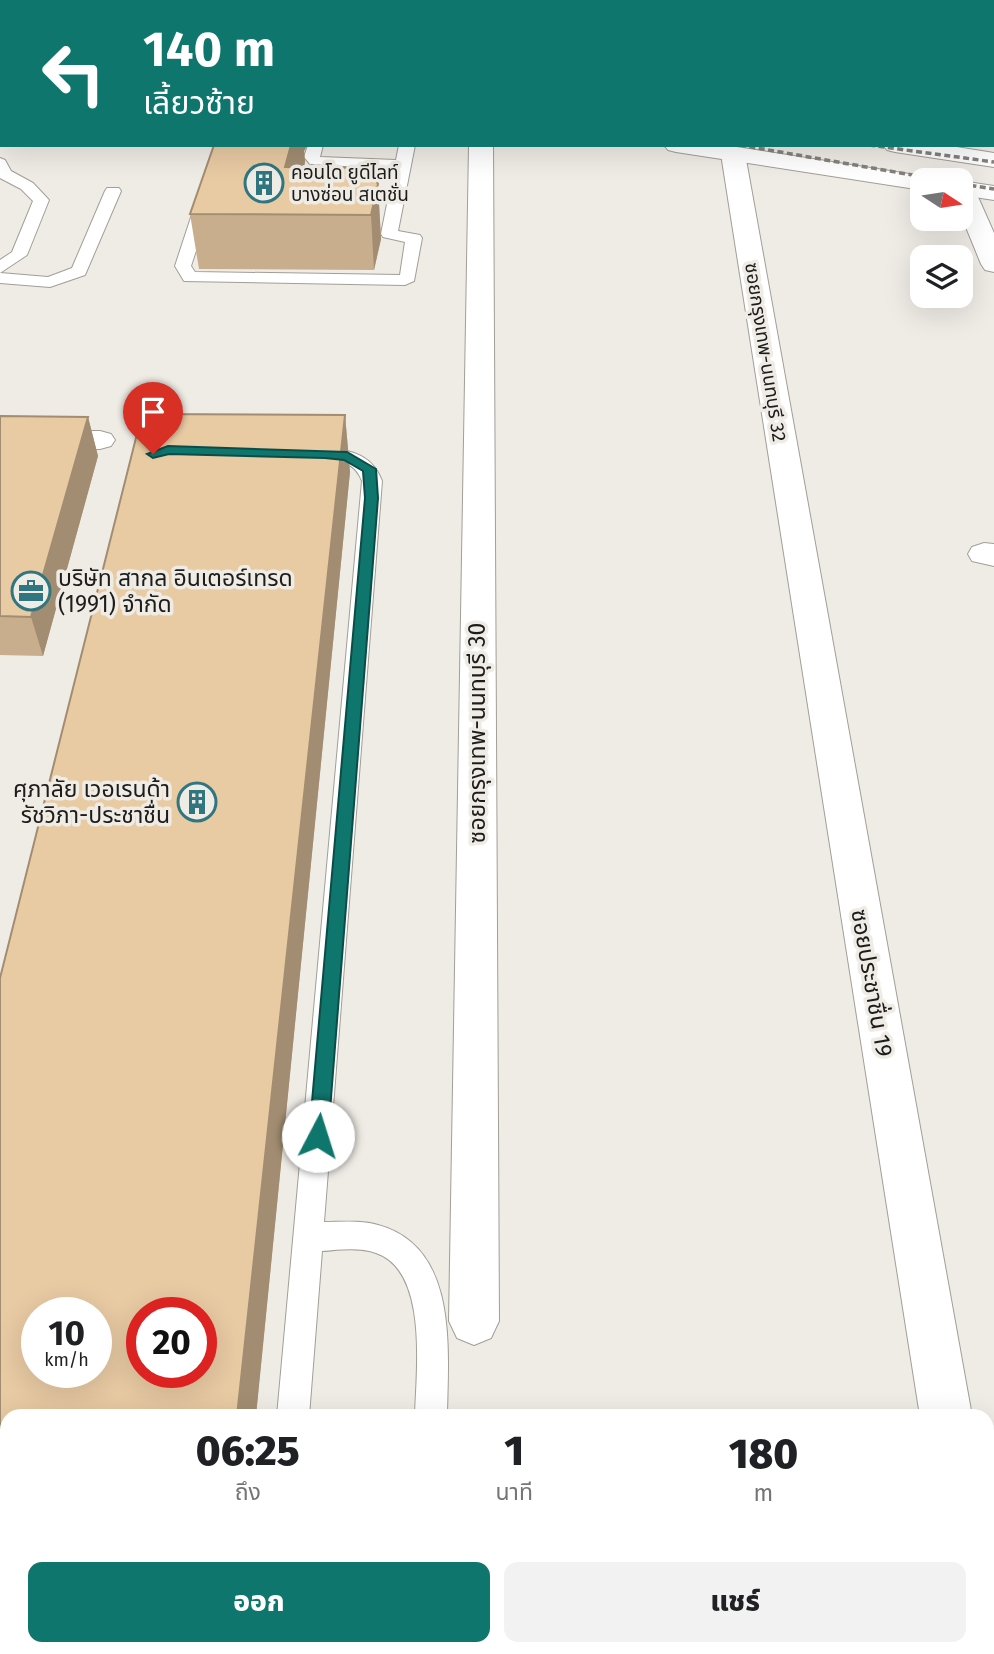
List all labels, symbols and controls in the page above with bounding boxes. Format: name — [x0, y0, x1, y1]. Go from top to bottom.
text: 140 m — [143, 20, 275, 79]
icon: left — [28, 28, 119, 119]
text: เลี้ยวซ้าย — [143, 84, 255, 122]
place label: คอนโด ยูดีไลท์ บางซ่อน สเตชั่น — [291, 161, 409, 206]
building icon: คอนโด ยูดีไลท์ บางซ่อน สเตชั่น — [243, 162, 285, 204]
north arrow — [910, 168, 973, 231]
map controls — [910, 168, 973, 308]
button: layers — [910, 245, 973, 308]
street label: ซอยกรุงเทพ-นนทบุรี 32 — [740, 261, 791, 443]
pin — [123, 382, 183, 454]
icon: arrive — [134, 393, 172, 431]
place label: บริษัท สากล อินเตอร์เทรด (1991) จำกัด — [58, 564, 293, 618]
office icon: บริษัท สากล อินเตอร์เทรด (1991) จำกัด — [10, 570, 52, 612]
street label: ซอยกรุงเทพ-นนทบุรี 30 — [463, 623, 491, 843]
place label: ศุภาลัย เวอเรนด้า รัชวิภา-ประชาชื่น — [13, 775, 170, 829]
building icon: ศุภาลัย เวอเรนด้า รัชวิภา-ประชาชื่น — [176, 781, 218, 823]
street label: ซอยประชาชื่น 19 — [845, 907, 901, 1059]
position arrow — [281, 1099, 355, 1173]
speed limit sign: 20 — [126, 1297, 217, 1388]
text: 10 — [48, 1312, 85, 1354]
text: km/h — [44, 1349, 89, 1371]
text: 06:25 — [196, 1426, 300, 1476]
text: 1 — [504, 1426, 524, 1476]
text: 180 — [729, 1429, 798, 1479]
text: ถึง — [235, 1478, 261, 1506]
text: นาที — [495, 1478, 533, 1506]
text: m — [754, 1479, 773, 1507]
button: ออก — [28, 1562, 490, 1642]
button: แชร์ — [504, 1562, 966, 1642]

